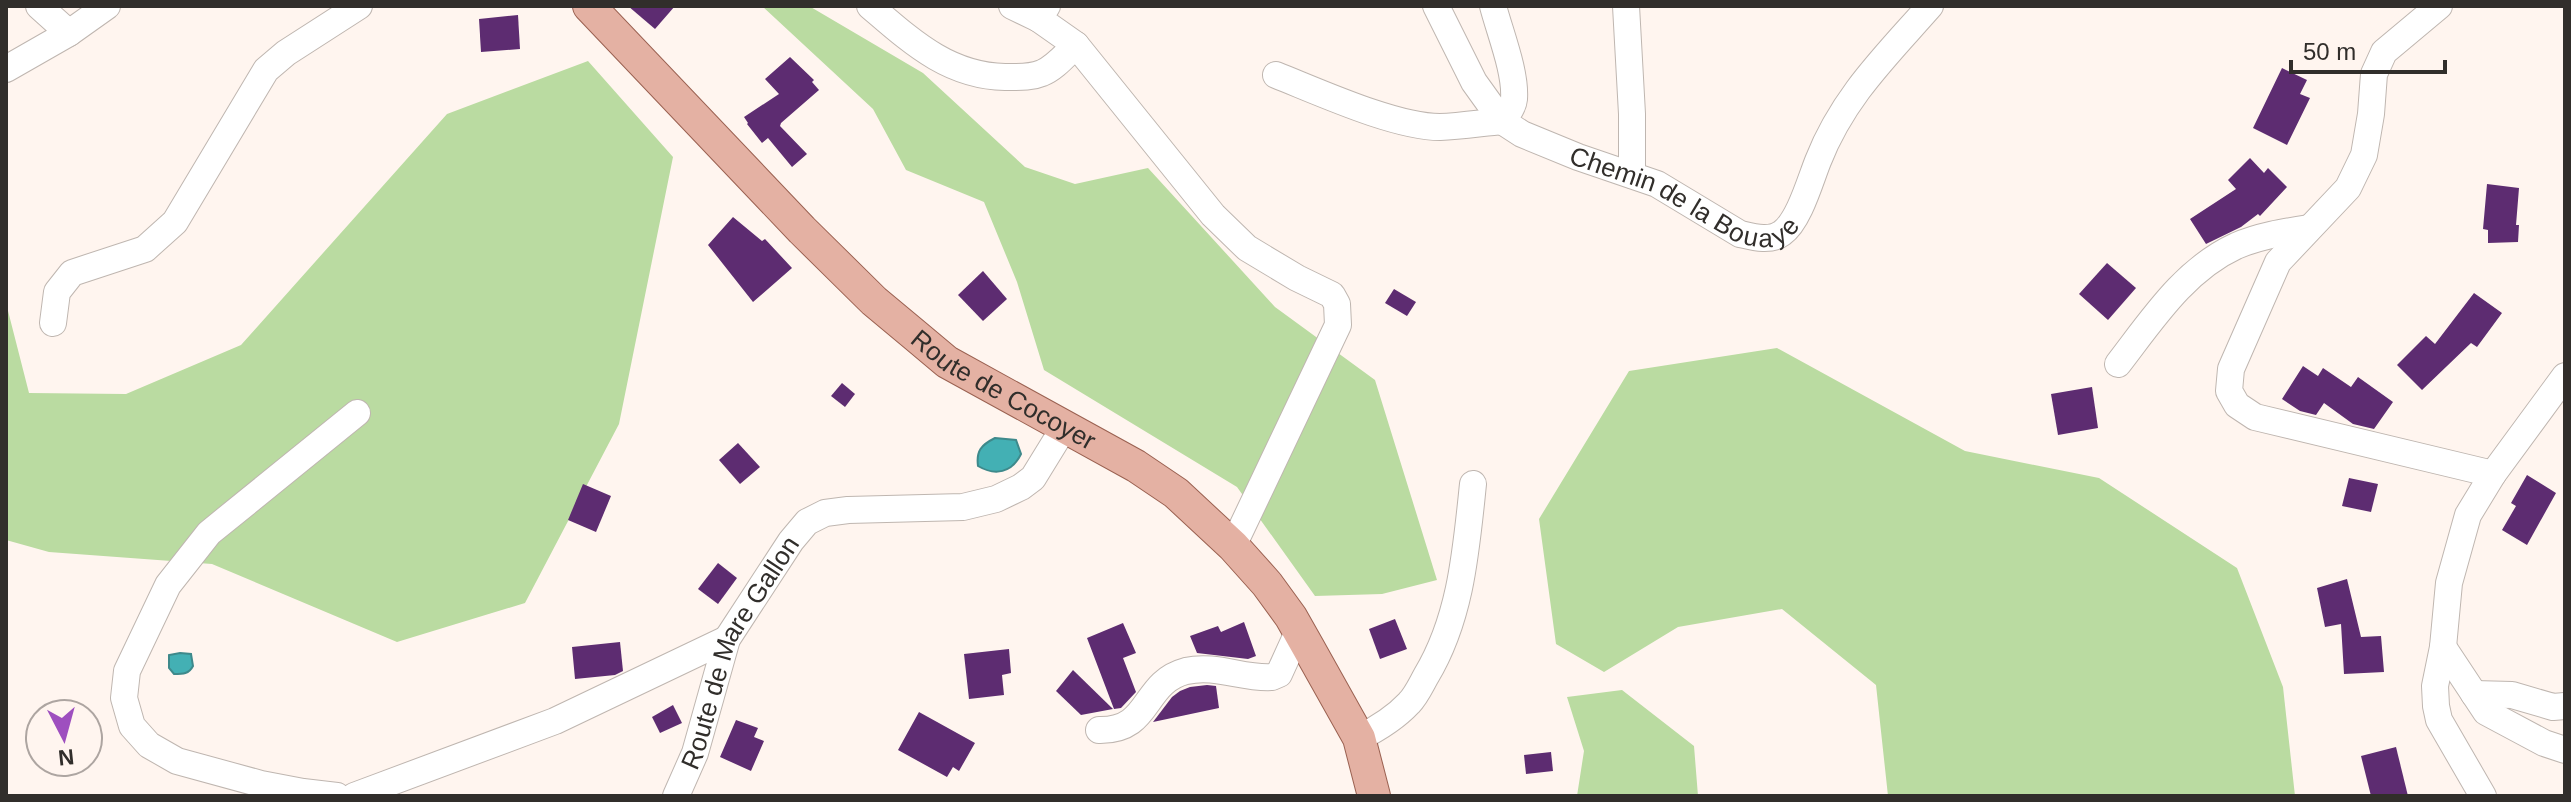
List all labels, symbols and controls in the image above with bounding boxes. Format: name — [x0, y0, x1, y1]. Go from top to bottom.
scale bar — [2291, 24, 2445, 74]
text: 50 m — [2303, 38, 2356, 65]
street label: Chemin de la Bouaye — [1566, 140, 1805, 253]
street label: Route de Cocoyer — [905, 323, 1101, 456]
street label: Route de Mare Gallon — [675, 530, 805, 774]
north arrow — [24, 698, 104, 778]
text: N — [57, 744, 75, 771]

